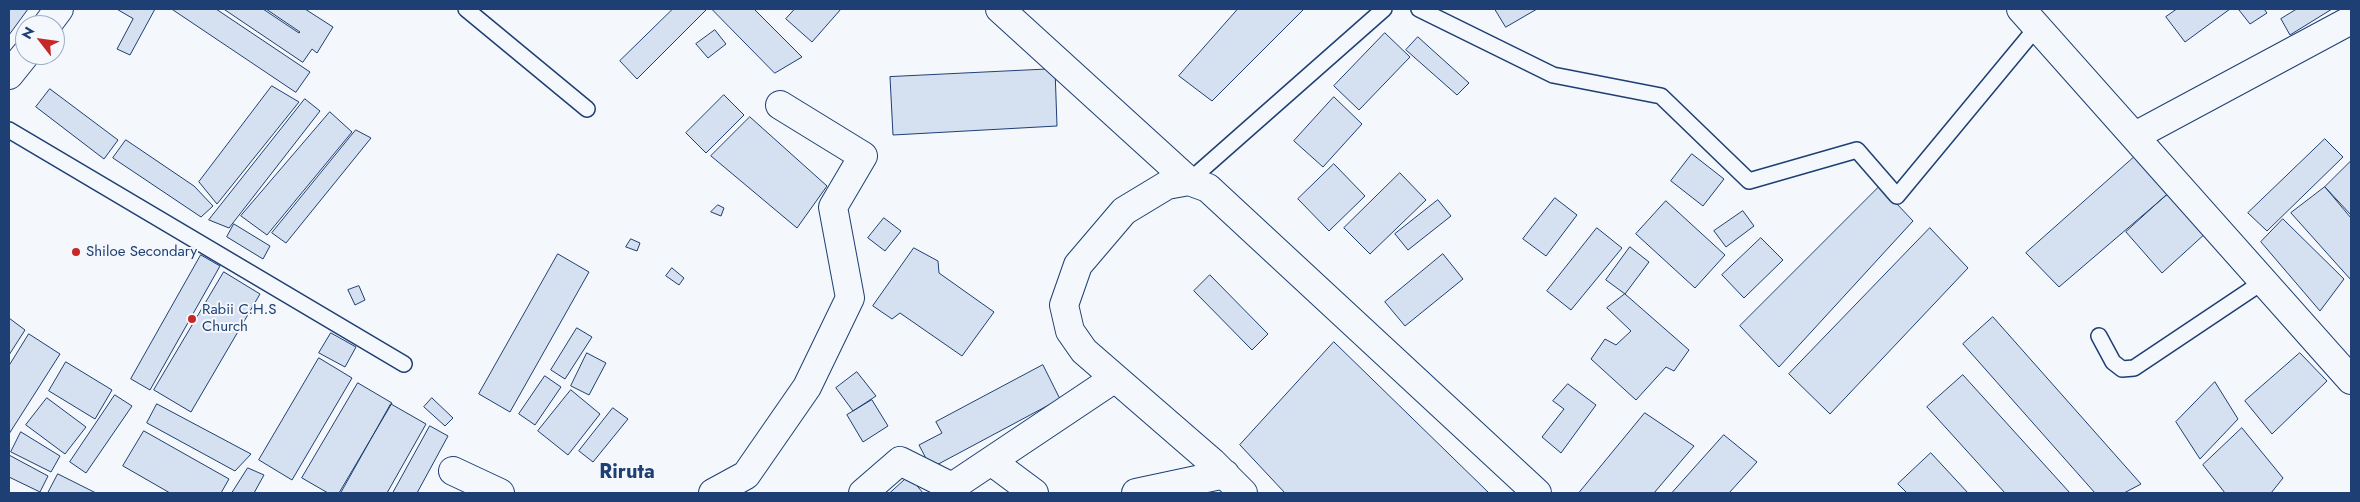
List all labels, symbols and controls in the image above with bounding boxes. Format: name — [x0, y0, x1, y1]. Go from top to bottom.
north arrow — [15, 15, 65, 65]
text: N — [16, 23, 39, 43]
place label: Shiloe Secondary — [86, 243, 197, 261]
marker: Shiloe Secondary — [70, 246, 82, 258]
place label: Rabii C.H.S Church — [202, 301, 276, 336]
marker: Rabii C.H.S Church — [186, 313, 198, 325]
district label: Riruta — [599, 461, 655, 485]

